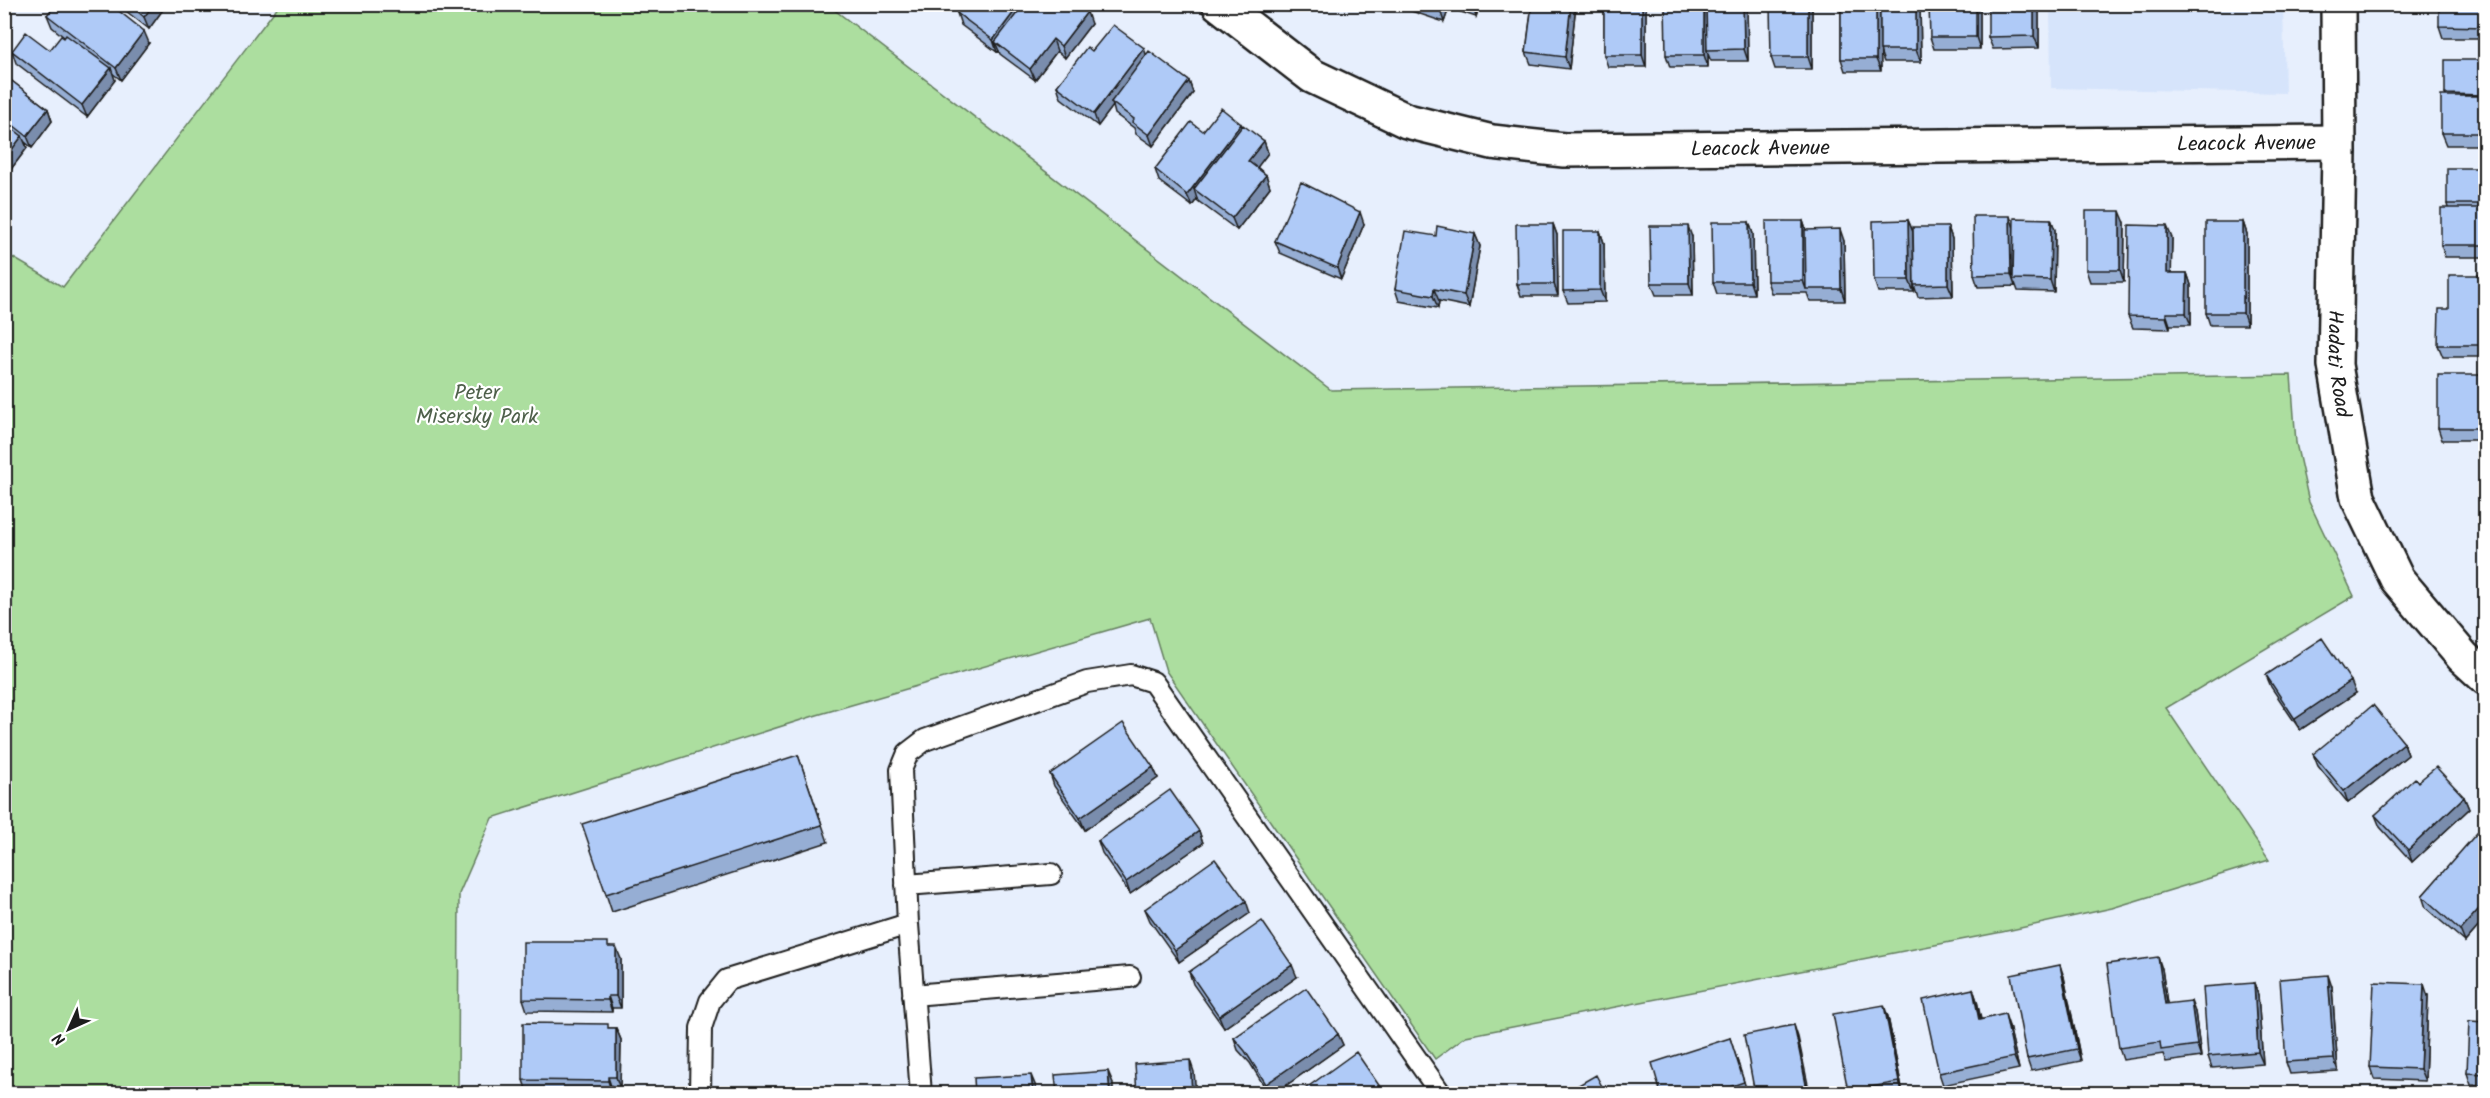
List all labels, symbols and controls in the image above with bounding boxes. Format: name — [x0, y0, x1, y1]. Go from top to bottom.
street label: Leacock Avenue — [2176, 127, 2317, 162]
street label: Leacock Avenue — [1691, 132, 1831, 167]
street label: Hadati Road — [2317, 310, 2359, 421]
park label: Peter Misersky Park — [416, 377, 538, 434]
north arrow — [39, 999, 99, 1059]
text: N — [47, 1026, 72, 1051]

